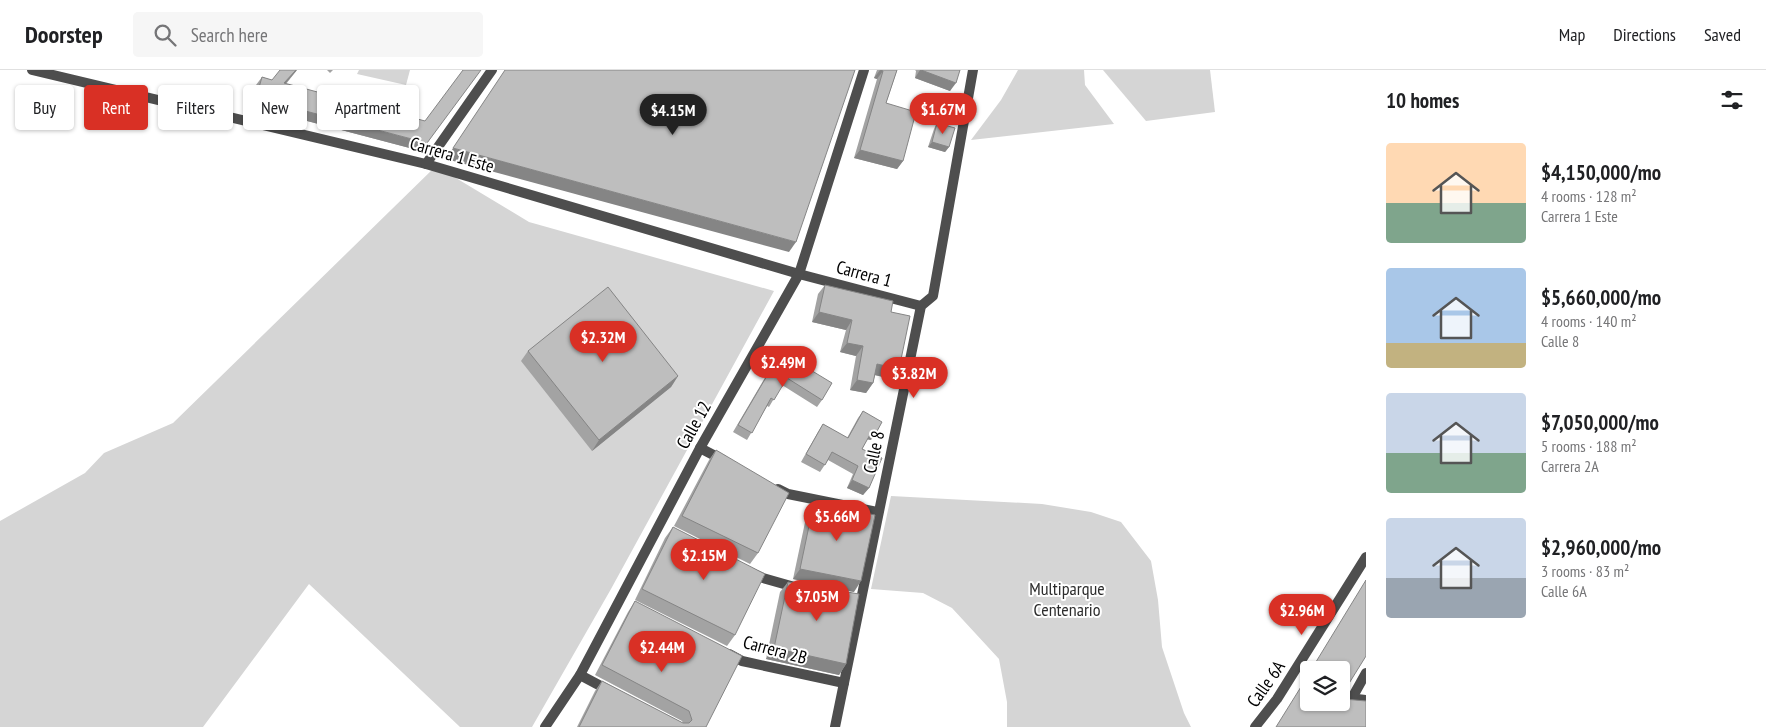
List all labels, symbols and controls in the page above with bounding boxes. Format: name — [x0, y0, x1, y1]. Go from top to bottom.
search box — [133, 12, 483, 57]
text: Doorstep — [25, 19, 103, 50]
icon: search — [151, 21, 179, 49]
text: Search here — [191, 23, 268, 47]
text: Map — [1559, 23, 1585, 46]
text: Directions — [1613, 23, 1676, 46]
text: Saved — [1704, 23, 1741, 46]
chip: Buy — [15, 85, 74, 130]
chip: Rent — [84, 85, 148, 130]
chip: Filters — [158, 85, 233, 130]
chip: New — [243, 85, 307, 130]
chip: Apartment — [317, 85, 419, 130]
icon: filters — [1718, 86, 1746, 114]
text: 10 homes — [1386, 87, 1459, 114]
pin: $1.67M — [902, 92, 984, 135]
pin: $4.15M — [632, 93, 714, 136]
text: $1.67M — [921, 99, 965, 119]
text: $4.15M — [651, 100, 695, 120]
street label: Carrera 1 Este — [407, 132, 497, 177]
text: $4,150,000/mo — [1541, 159, 1661, 186]
icon: home — [1426, 163, 1486, 223]
text: 4 rooms · 128 m² — [1541, 186, 1637, 206]
text: Carrera 1 Este — [1541, 206, 1618, 226]
street label: Carrera 1 — [834, 255, 894, 292]
text: $5,660,000/mo — [1541, 284, 1661, 311]
icon: home — [1426, 288, 1486, 348]
text: 4 rooms · 140 m² — [1541, 311, 1637, 331]
pin: $2.32M — [562, 320, 644, 363]
text: $2.32M — [581, 327, 625, 347]
text: Calle 8 — [1541, 331, 1579, 351]
pin: $2.49M — [742, 346, 824, 388]
text: $2.49M — [761, 352, 805, 372]
pin: $3.82M — [873, 356, 955, 399]
text: $3.82M — [892, 363, 936, 383]
street label: Calle 12 — [671, 397, 716, 453]
text: $7,050,000/mo — [1541, 409, 1659, 436]
icon: home — [1426, 413, 1486, 473]
street label: Calle 8 — [858, 428, 889, 475]
text: 5 rooms · 188 m² — [1541, 436, 1637, 456]
text: Carrera 2A — [1541, 456, 1599, 476]
pin: $5.66M — [796, 500, 878, 542]
text: $5.66M — [815, 506, 859, 526]
text: $2,960,000/mo — [1541, 534, 1661, 561]
pin: $2.15M — [663, 538, 745, 581]
icon: home — [1426, 538, 1486, 598]
text: $2.15M — [682, 545, 726, 565]
text: 3 rooms · 83 m² — [1541, 561, 1629, 581]
park label: Multiparque Centenario — [1029, 577, 1105, 621]
pin: $7.05M — [776, 580, 858, 622]
text: Calle 6A — [1541, 581, 1587, 601]
text: $7.05M — [795, 586, 839, 606]
pin: $2.96M — [1261, 594, 1343, 636]
text: $2.96M — [1280, 600, 1324, 620]
pin: $2.44M — [621, 630, 703, 673]
street label: Carrera 2B — [741, 630, 810, 669]
text: $2.44M — [640, 637, 684, 657]
street label: Calle 6A — [1241, 656, 1290, 711]
map controls — [1300, 661, 1350, 711]
button: layers — [1300, 661, 1350, 711]

